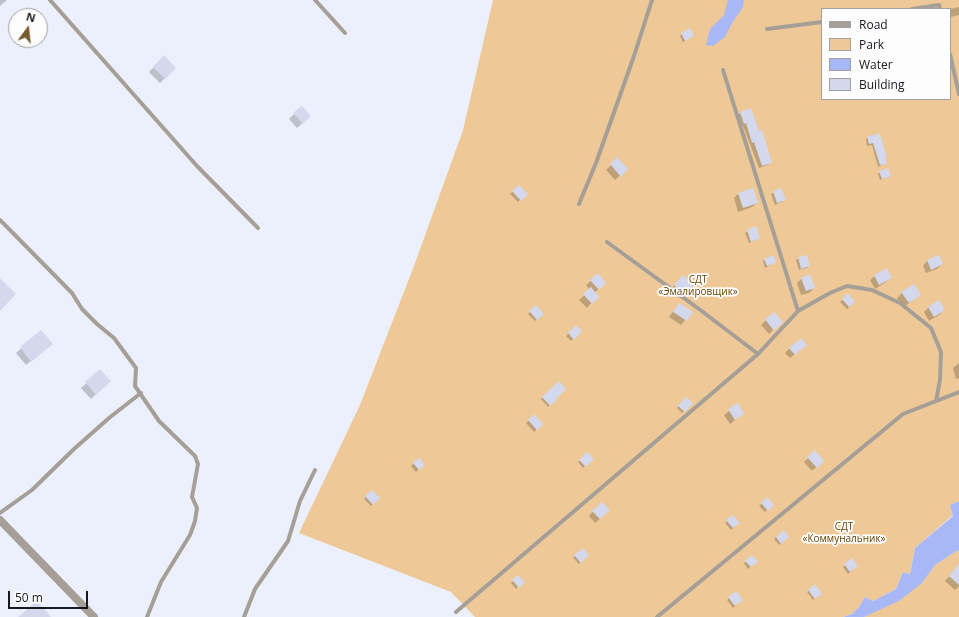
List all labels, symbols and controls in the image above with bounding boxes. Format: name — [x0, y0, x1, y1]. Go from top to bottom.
north arrow — [8, 8, 48, 48]
text: N — [25, 8, 37, 25]
legend — [821, 8, 951, 100]
text: Road — [859, 16, 888, 33]
text: Park — [859, 36, 884, 53]
text: Water — [859, 56, 893, 73]
text: Building — [859, 76, 904, 93]
park label: СДТ «Эмалировщик» — [658, 274, 738, 298]
park label: СДТ «Коммунальник» — [802, 521, 886, 544]
scale bar — [10, 583, 90, 609]
text: 50 m — [15, 589, 43, 606]

